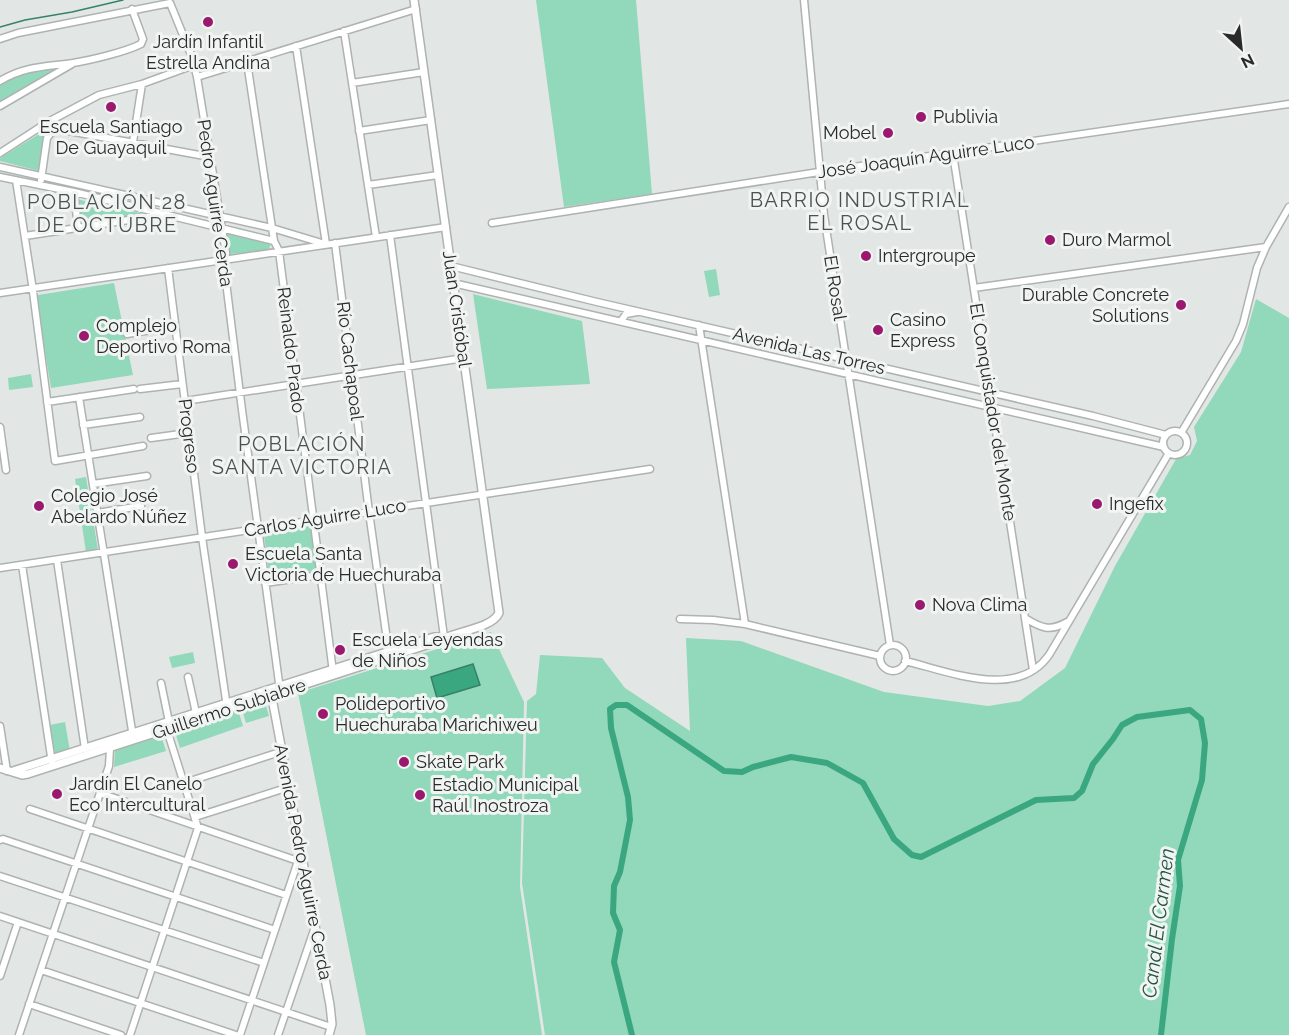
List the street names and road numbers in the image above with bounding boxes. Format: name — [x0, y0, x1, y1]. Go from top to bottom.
street label: Pedro Aguirre Cerda — [193, 118, 238, 288]
street label: José Joaquín Aguirre Luco — [816, 131, 1036, 182]
street label: Juan Cristóbal — [439, 249, 476, 369]
street label: El Rosal — [820, 254, 851, 322]
street label: Reinaldo Prado — [273, 286, 310, 414]
street label: Río Cachapoal — [333, 300, 368, 422]
street label: El Conquistador del Monte — [966, 302, 1021, 523]
street label: Avenida Las Torres — [731, 323, 888, 378]
street label: Progreso — [175, 397, 205, 475]
street label: Carlos Aguirre Luco — [242, 494, 408, 541]
street label: Guillermo Subiabre — [149, 674, 309, 743]
street label: Avenida Pedro Aguirre Cerda — [270, 742, 337, 982]

